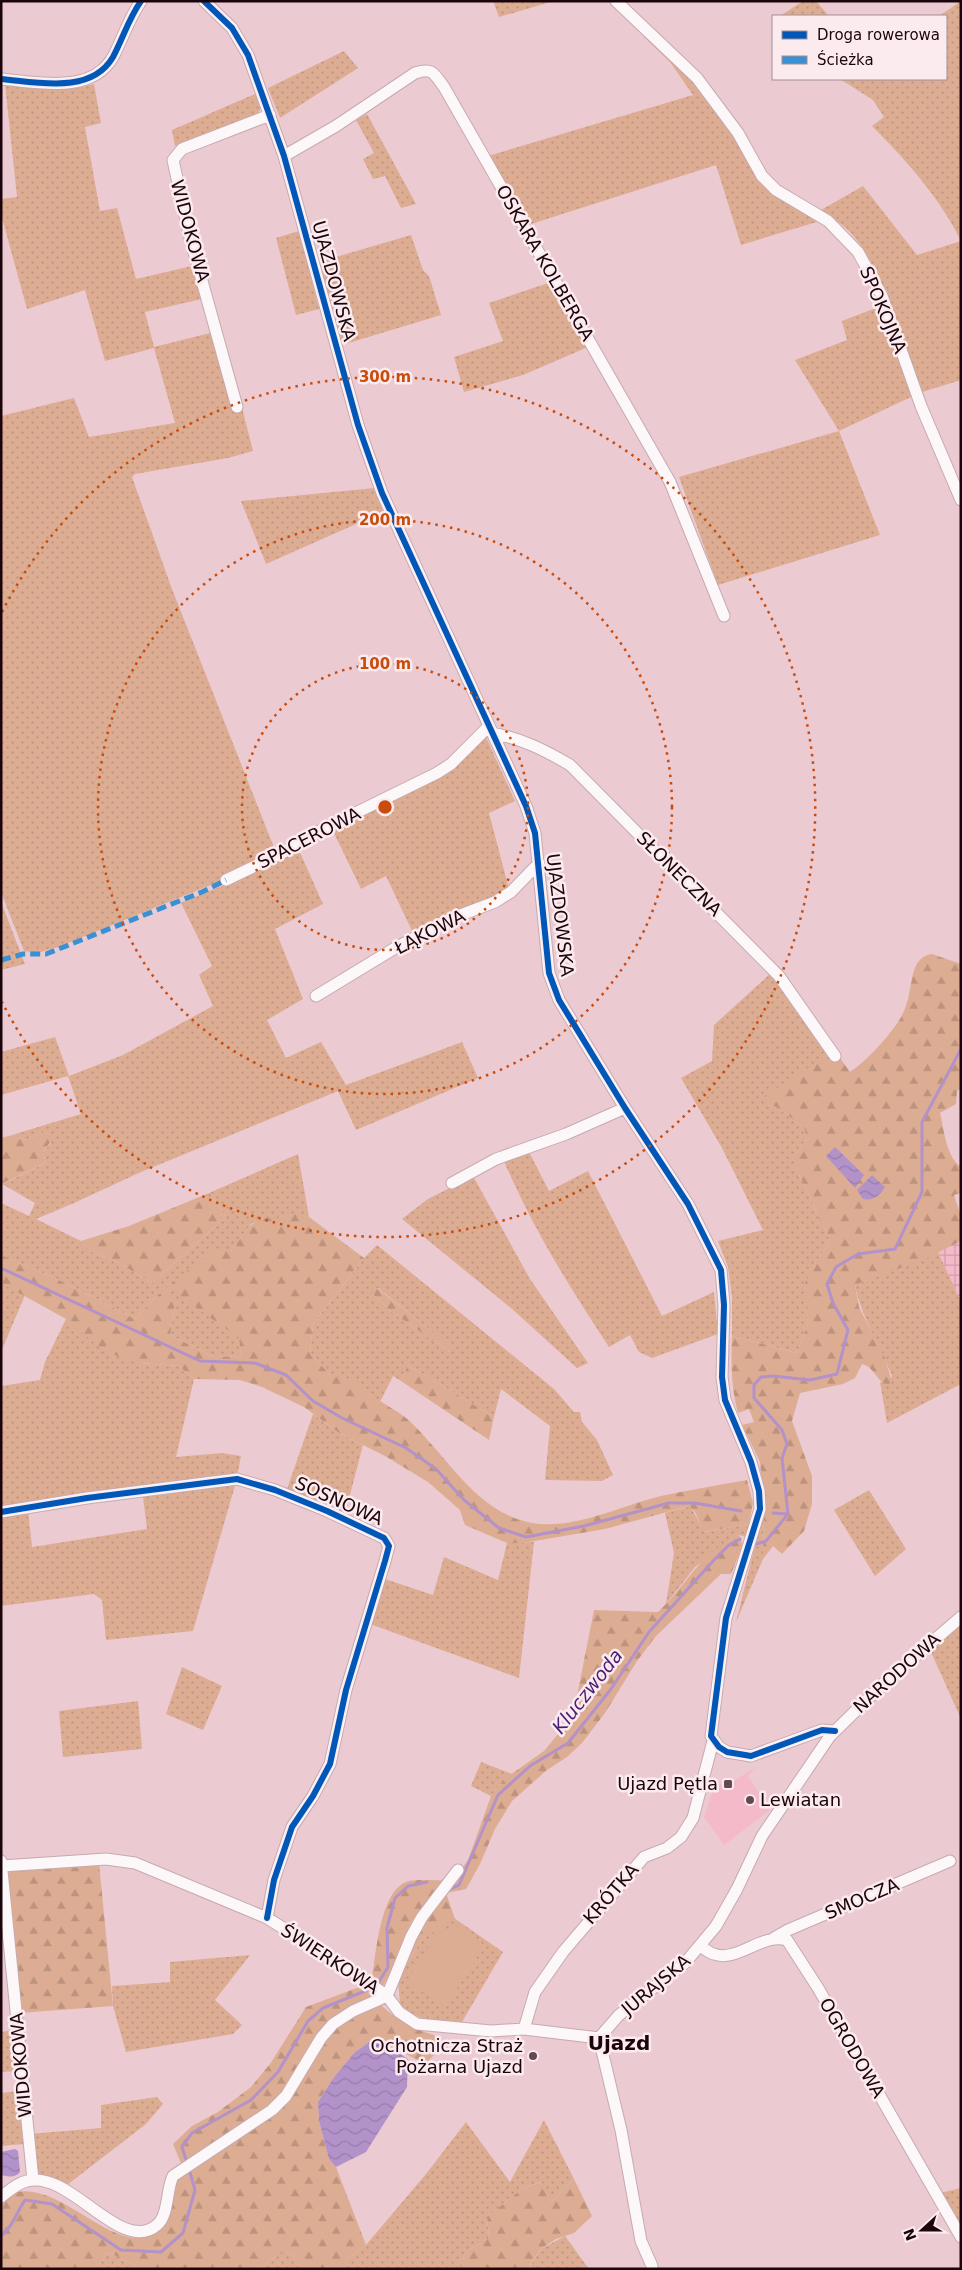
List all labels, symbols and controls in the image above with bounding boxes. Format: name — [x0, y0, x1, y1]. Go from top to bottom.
legend — [772, 15, 947, 80]
text: Droga rowerowa — [817, 26, 940, 44]
text: Ścieżka — [817, 50, 874, 69]
street label: WIDOKOWA — [167, 177, 214, 285]
street label: OSKARA KOLBERGA — [492, 181, 599, 345]
street label: UJAZDOWSKA — [308, 218, 361, 344]
street label: SPOKOJNA — [856, 263, 911, 357]
text: 300 m — [359, 368, 411, 386]
text: 200 m — [359, 511, 411, 529]
text: 100 m — [359, 655, 411, 673]
centre of rings — [376, 798, 394, 816]
street label: SPACEROWA — [254, 802, 364, 873]
street label: SŁONECZNA — [633, 827, 727, 921]
street label: UJAZDOWSKA — [543, 852, 579, 978]
street label: ŁĄKOWA — [390, 905, 469, 959]
street label: SOSNOWA — [292, 1472, 387, 1529]
street label: NARODOWA — [849, 1628, 945, 1717]
water label: Kluczwoda — [547, 1644, 627, 1738]
place label: Ujazd Pętla — [617, 1773, 718, 1794]
marker: Ujazd Pętla — [722, 1778, 734, 1790]
place label: Lewiatan — [760, 1789, 841, 1810]
marker: Lewiatan — [744, 1794, 756, 1806]
street label: KRÓTKA — [579, 1859, 643, 1928]
street label: SMOCZA — [822, 1873, 903, 1924]
street label: ŚWIERKOWA — [277, 1919, 384, 1998]
street label: JURAJSKA — [616, 1949, 695, 2020]
street label: OGRODOWA — [815, 1994, 890, 2102]
street label: WIDOKOWA — [5, 2011, 36, 2118]
district label: Ujazd — [588, 2031, 650, 2055]
place label: Ochotnicza Straż Pożarna Ujazd — [371, 2035, 523, 2077]
marker: Ochotnicza Straż Pożarna Ujazd — [527, 2050, 539, 2062]
north arrow — [897, 2205, 947, 2255]
text: N — [900, 2226, 919, 2243]

